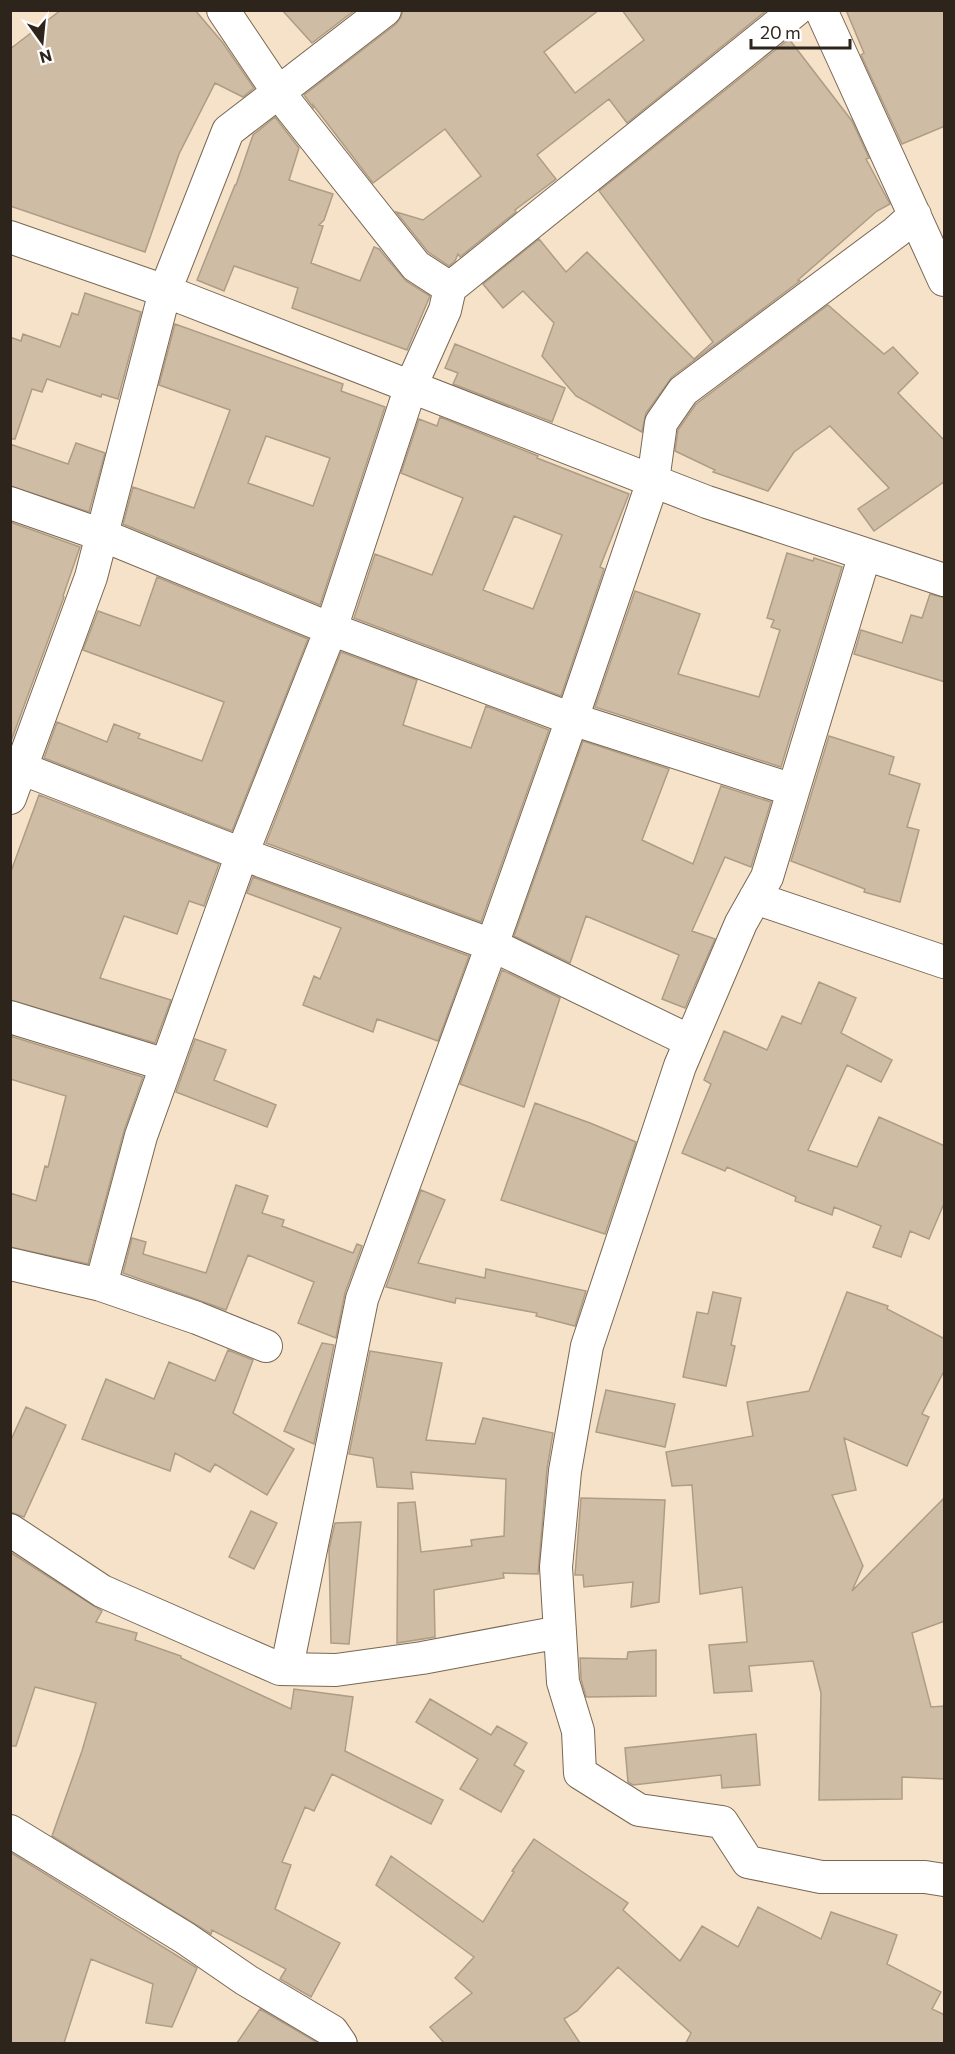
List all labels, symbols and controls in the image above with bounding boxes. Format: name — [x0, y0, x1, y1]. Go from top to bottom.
north arrow — [12, 12, 72, 72]
scale bar — [751, 12, 850, 50]
text: 20 m — [760, 21, 801, 43]
text: N — [38, 46, 54, 68]

